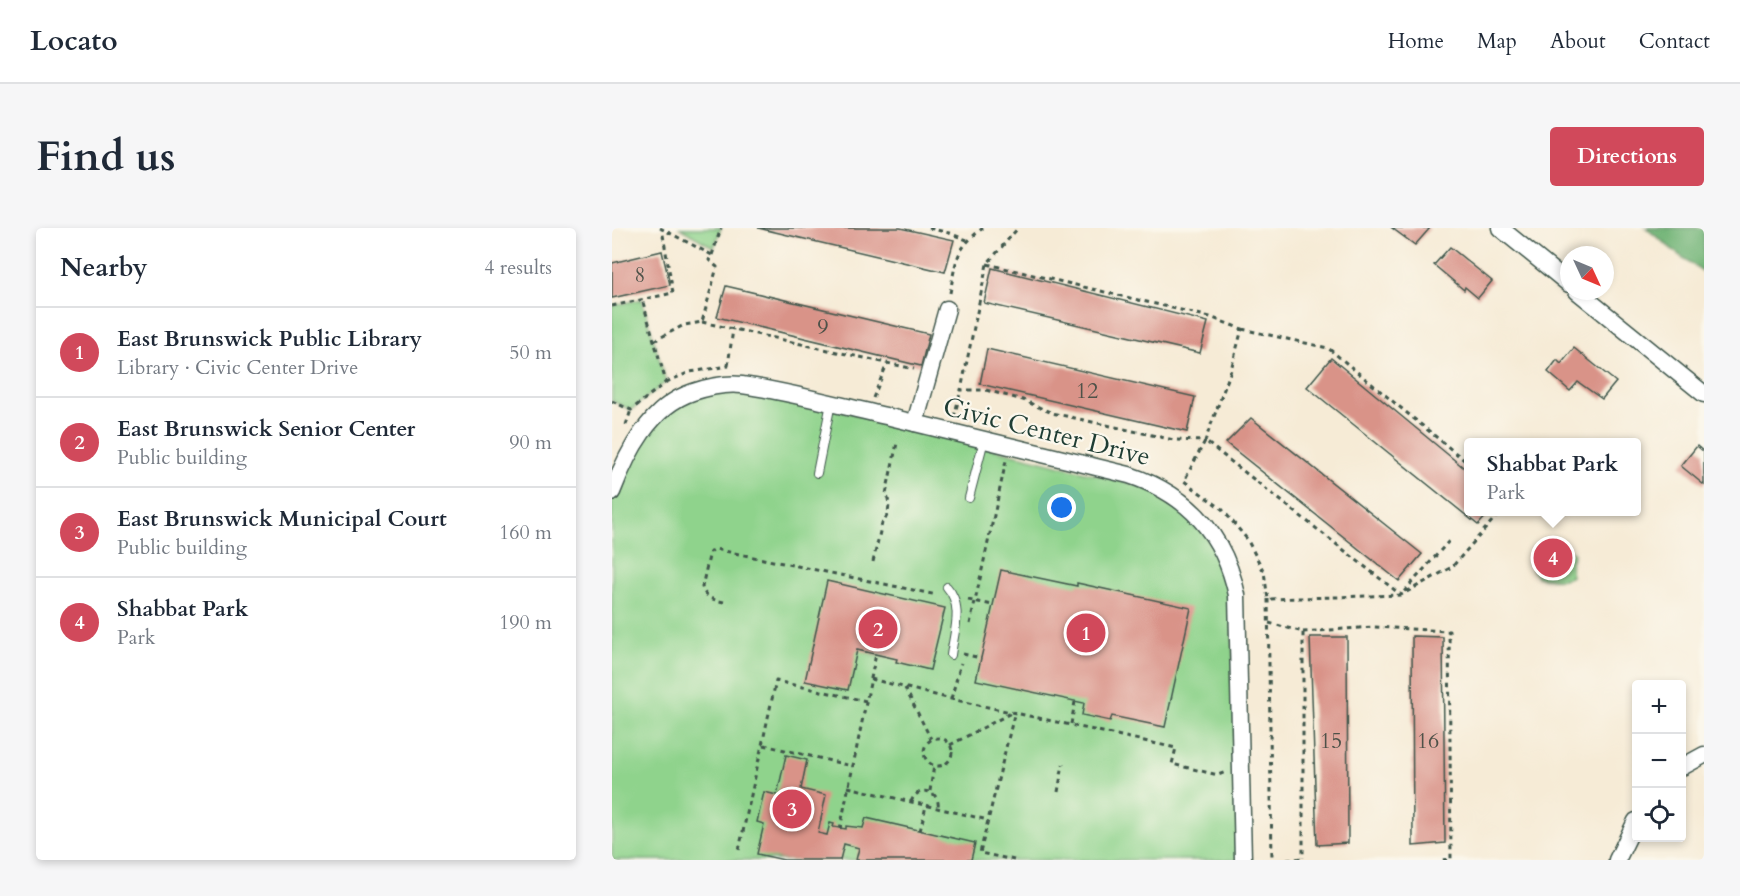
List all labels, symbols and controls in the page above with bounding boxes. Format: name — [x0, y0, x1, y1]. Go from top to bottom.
text: Locato — [30, 22, 118, 60]
text: Home — [1388, 27, 1444, 56]
text: Map — [1477, 27, 1517, 56]
text: About — [1550, 27, 1606, 56]
text: Contact — [1639, 27, 1710, 56]
button: Directions — [1550, 127, 1704, 186]
text: Find us — [36, 128, 176, 185]
north arrow — [1560, 246, 1614, 300]
text: Nearby — [60, 250, 148, 285]
text: 4 results — [484, 254, 552, 281]
house number: 8 — [634, 260, 646, 290]
house number: 9 — [817, 312, 829, 342]
text: East Brunswick Public Library — [117, 324, 422, 354]
text: 1 — [74, 339, 85, 366]
text: 50 m — [509, 339, 552, 366]
text: Library · Civic Center Drive — [117, 354, 358, 381]
house number: 12 — [1076, 376, 1098, 406]
street label: Civic Center Drive — [940, 389, 1154, 474]
text: East Brunswick Senior Center — [117, 414, 415, 444]
text: 2 — [74, 429, 85, 456]
text: 90 m — [509, 429, 552, 456]
popup — [1464, 438, 1641, 516]
text: Public building — [117, 444, 247, 471]
text: Shabbat Park — [1487, 449, 1618, 479]
text: Park — [1487, 479, 1525, 506]
your location — [1047, 493, 1076, 522]
text: East Brunswick Municipal Court — [117, 504, 447, 534]
text: 3 — [74, 519, 85, 546]
text: 160 m — [499, 519, 552, 546]
text: Public building — [117, 534, 247, 561]
pin: 4 — [1534, 536, 1572, 580]
text: Shabbat Park — [117, 594, 248, 624]
pin: 2 — [858, 606, 898, 652]
text: 4 — [74, 609, 85, 636]
text: 190 m — [499, 609, 552, 636]
pin: 1 — [1066, 610, 1106, 656]
text: Park — [117, 624, 155, 651]
map controls — [1632, 680, 1686, 842]
button: + — [1632, 680, 1686, 734]
house number: 15 — [1320, 726, 1342, 756]
house number: 16 — [1417, 726, 1439, 756]
button: − — [1632, 734, 1686, 788]
pin: 3 — [772, 786, 812, 832]
button: locate — [1632, 788, 1686, 842]

